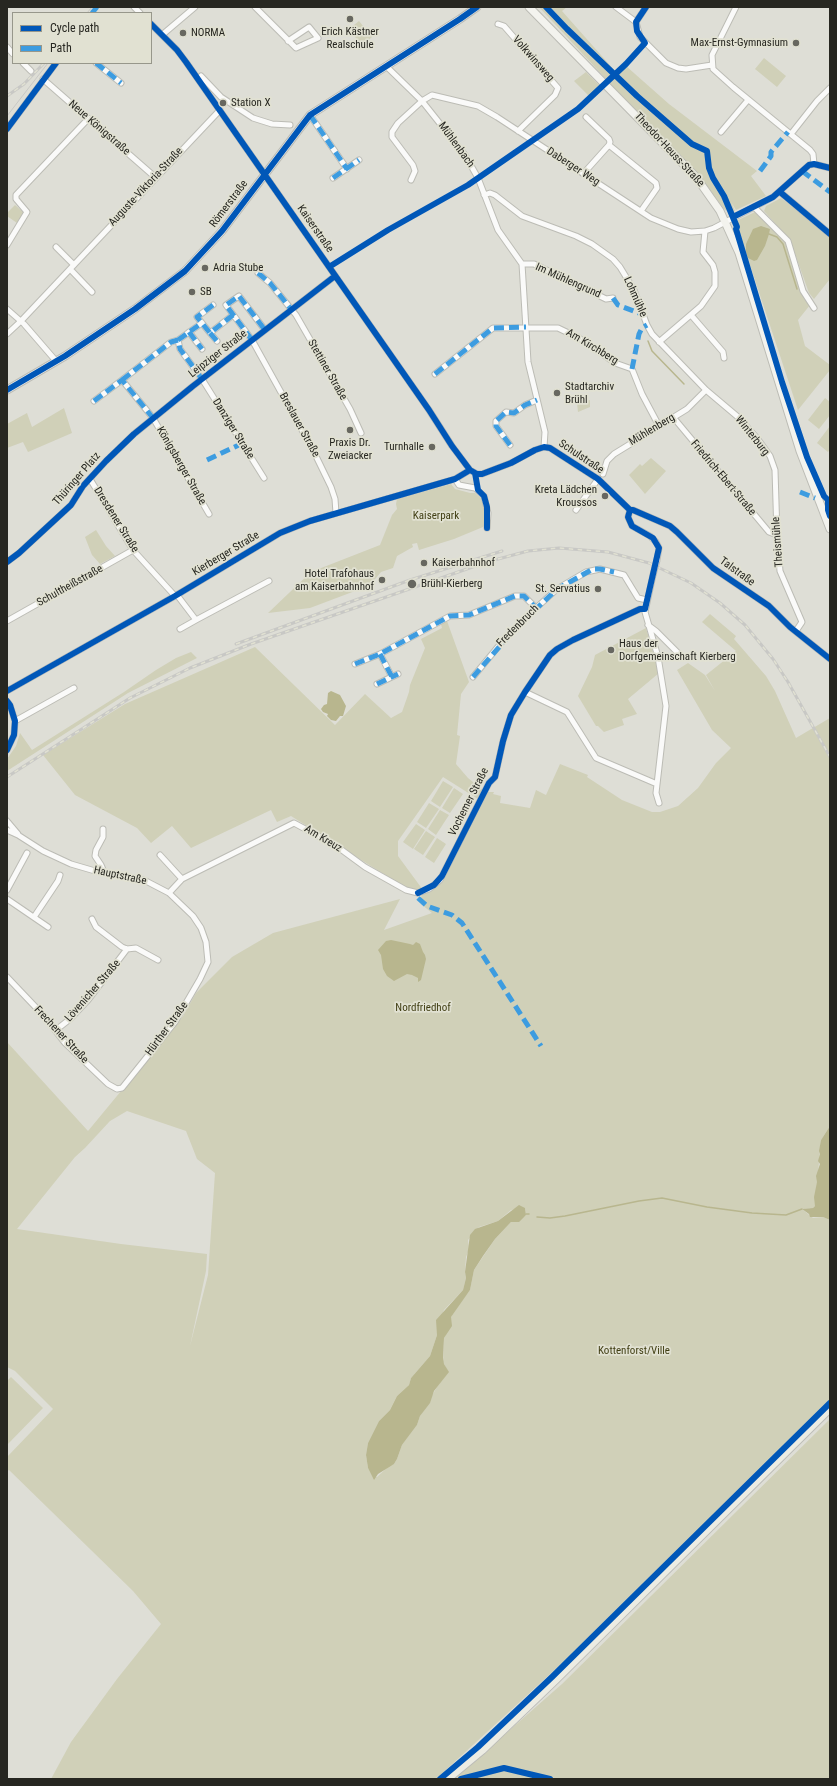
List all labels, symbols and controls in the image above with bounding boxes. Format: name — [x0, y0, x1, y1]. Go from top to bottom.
legend — [12, 12, 152, 64]
marker: Erich Kästner Realschule — [345, 14, 355, 24]
text: Cycle path — [50, 21, 99, 35]
place label: Erich Kästner Realschule — [321, 25, 379, 51]
place label: NORMA — [191, 26, 225, 40]
marker: NORMA — [178, 28, 188, 38]
street label: Volkwinsweg — [509, 33, 557, 85]
place label: Max-Ernst-Gymnasium — [691, 36, 788, 50]
marker: Max-Ernst-Gymnasium — [791, 38, 801, 48]
text: Path — [50, 41, 72, 55]
place label: Station X — [231, 96, 270, 110]
street label: Neue Königstraße — [66, 98, 132, 158]
marker: Station X — [218, 98, 228, 108]
street label: Theodor-Heuss-Straße — [631, 110, 707, 190]
street label: Mühlenbach — [435, 120, 477, 170]
street label: Auguste-Viktoria-Straße — [106, 145, 186, 229]
street label: Daberger Weg — [544, 145, 602, 189]
street label: Römerstraße — [207, 178, 251, 230]
street label: Kaiserstraße — [294, 203, 336, 255]
place label: Adria Stube — [213, 261, 263, 275]
street label: Im Mühlengrund — [533, 261, 603, 301]
marker: Adria Stube — [200, 263, 210, 273]
street label: Lohmühle — [620, 275, 650, 319]
place label: SB — [200, 285, 212, 299]
marker: SB — [187, 287, 197, 297]
street label: Am Kirchberg — [563, 326, 621, 368]
street label: Leipziger Straße — [186, 327, 250, 381]
street label: Stettiner Straße — [304, 337, 350, 403]
place label: Stadtarchiv Brühl — [565, 380, 614, 406]
marker: Stadtarchiv Brühl — [552, 388, 562, 398]
street label: Breslauer Straße — [276, 390, 322, 460]
street label: Danziger Straße — [209, 396, 257, 462]
street label: Mühlenberg — [627, 411, 677, 449]
street label: Winterburg — [732, 413, 772, 459]
street label: Königsberger Straße — [153, 424, 209, 508]
marker: Praxis Dr. Zweiacker — [345, 425, 355, 435]
place label: Praxis Dr. Zweiacker — [328, 436, 372, 462]
street label: Schulstraße — [556, 437, 606, 477]
street label: Friedrich-Ebert-Straße — [688, 438, 758, 518]
place label: Turnhalle — [384, 440, 424, 454]
marker: Turnhalle — [427, 442, 437, 452]
street label: Thüringer Platz — [50, 450, 104, 508]
place label: Kreta Lädchen Kroussos — [535, 483, 597, 509]
street label: Dresdener Straße — [91, 485, 141, 555]
marker: Kreta Lädchen Kroussos — [600, 491, 610, 501]
park label: Kaiserpark — [413, 509, 459, 523]
street label: Theismühle — [770, 516, 786, 568]
street label: Kierberger Straße — [190, 529, 262, 579]
street label: Talstraße — [717, 555, 757, 589]
place label: Kaiserbahnhof — [432, 556, 495, 570]
marker: Kaiserbahnhof — [419, 558, 429, 568]
street label: Schultheißstraße — [35, 562, 105, 610]
place label: Hotel Trafohaus am Kaiserbahnhof — [295, 567, 374, 593]
marker: Hotel Trafohaus am Kaiserbahnhof — [377, 575, 387, 585]
place label: Brühl-Kierberg — [421, 577, 483, 591]
marker: Brühl-Kierberg — [406, 578, 418, 590]
place label: St. Servatius — [535, 582, 590, 596]
marker: St. Servatius — [593, 584, 603, 594]
street label: Fredenbruch — [494, 602, 542, 650]
place label: Haus der Dorfgemeinschaft Kierberg — [619, 637, 736, 663]
marker: Haus der Dorfgemeinschaft Kierberg — [606, 645, 616, 655]
street label: Vochemer Straße — [446, 766, 492, 838]
street label: Am Kreuz — [302, 823, 344, 855]
street label: Hauptstraße — [92, 864, 148, 888]
street label: Lövenicher Straße — [62, 957, 124, 1025]
street label: Hürther Straße — [143, 999, 191, 1059]
park label: Nordfriedhof — [395, 1001, 451, 1015]
street label: Frechener Straße — [31, 1004, 91, 1066]
park label: Kottenforst/Ville — [598, 1344, 670, 1358]

